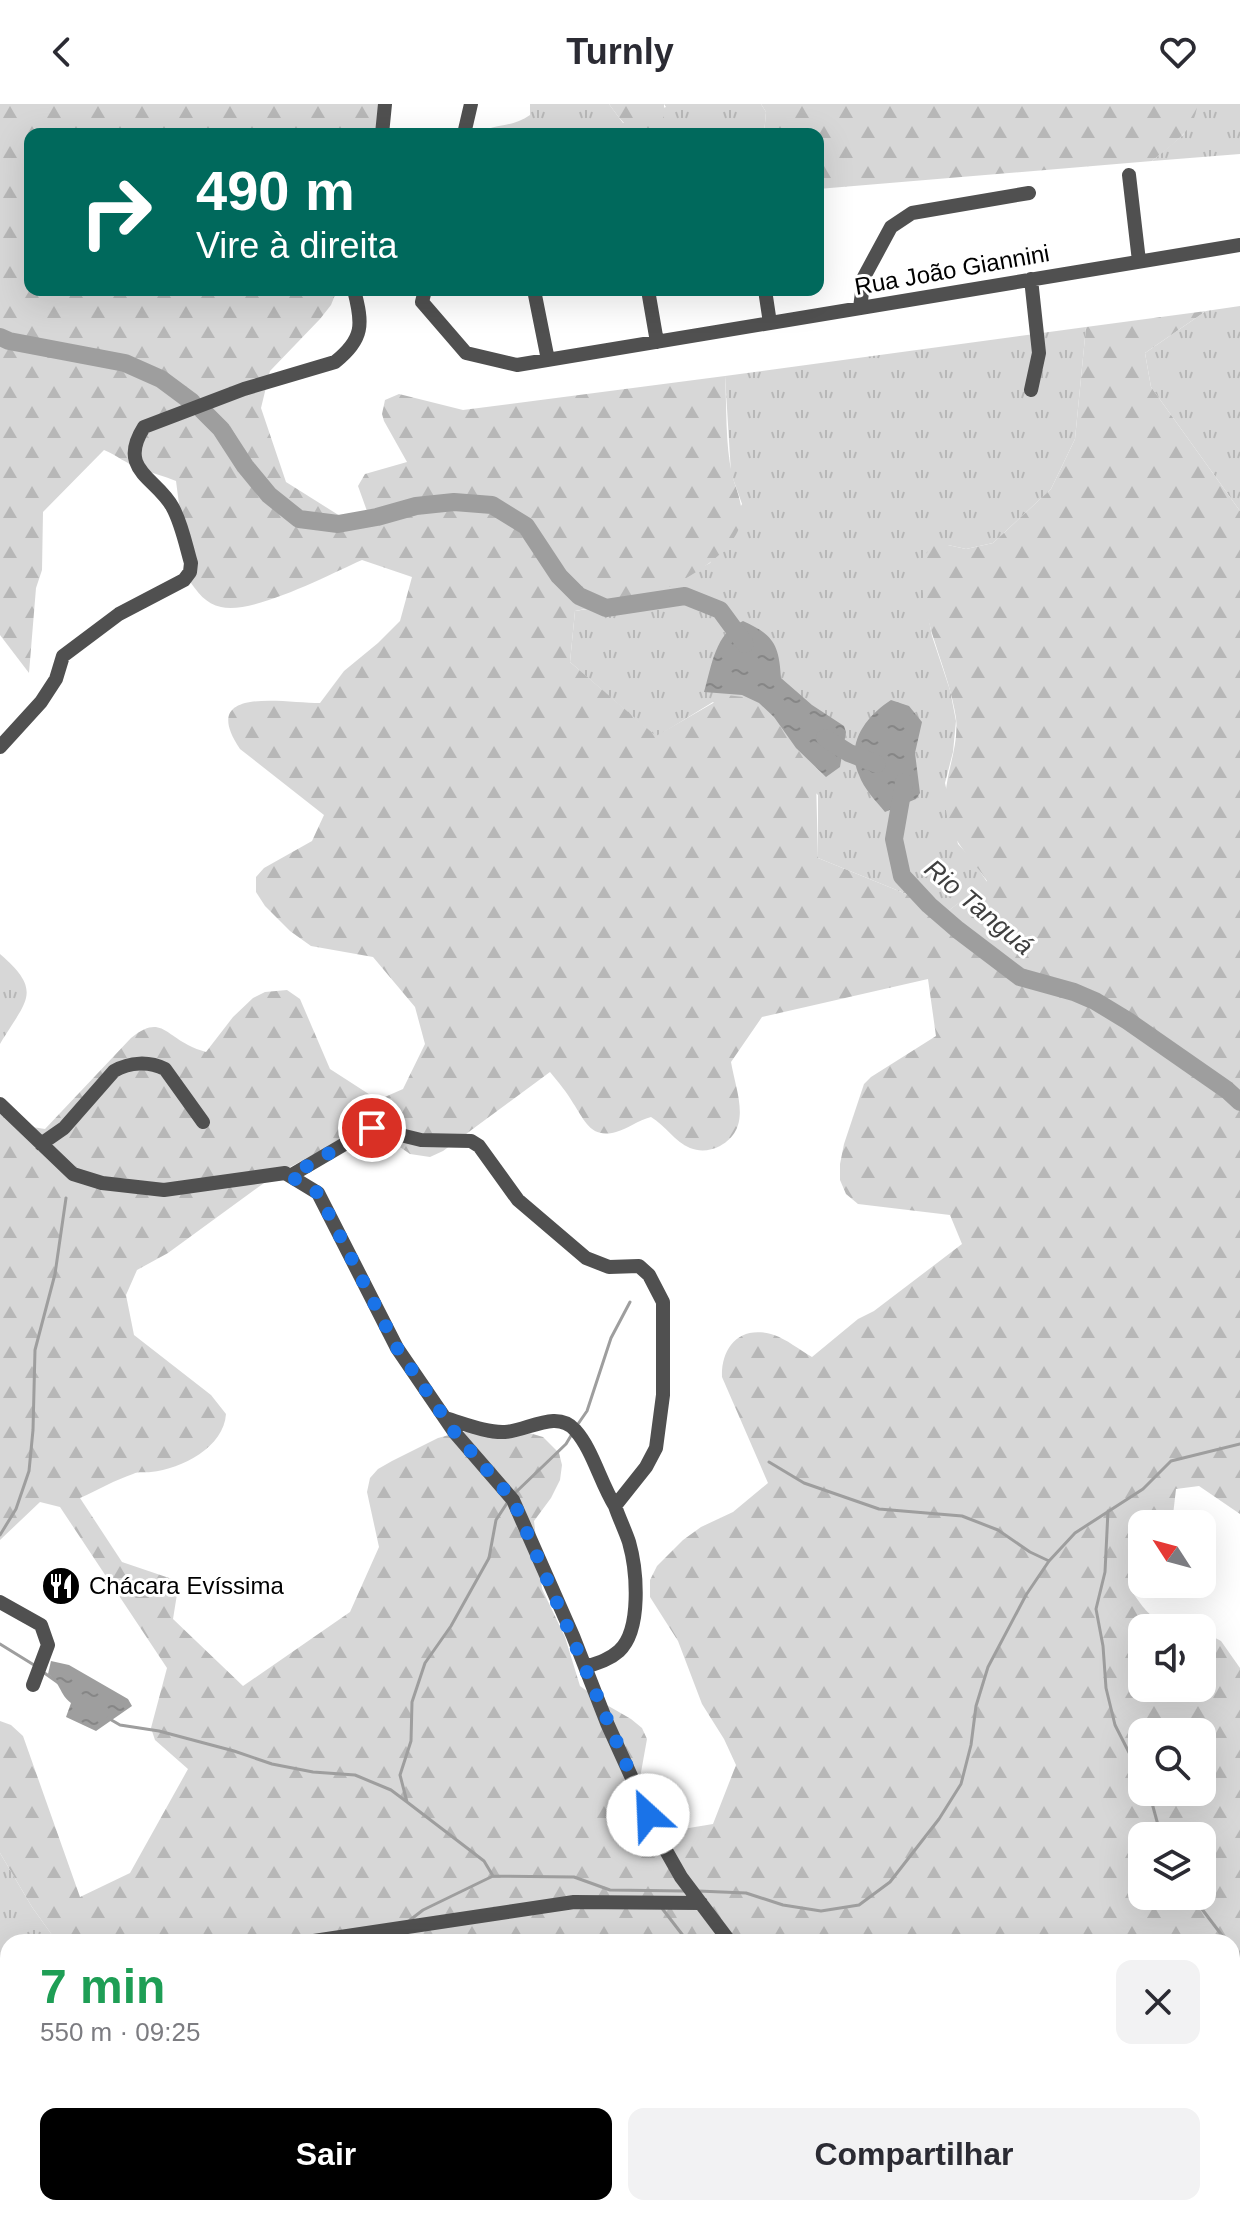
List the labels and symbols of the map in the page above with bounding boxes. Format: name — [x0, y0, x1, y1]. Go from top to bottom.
street label: Rua João Giannini — [852, 239, 1051, 300]
water label: Rio Tanguá — [919, 853, 1039, 961]
pin — [338, 1094, 406, 1162]
north arrow — [1128, 1510, 1216, 1598]
restaurant icon: Chácara Evíssima — [40, 1565, 82, 1607]
place label: Chácara Evíssima — [89, 1572, 284, 1599]
position arrow — [606, 1773, 690, 1857]

